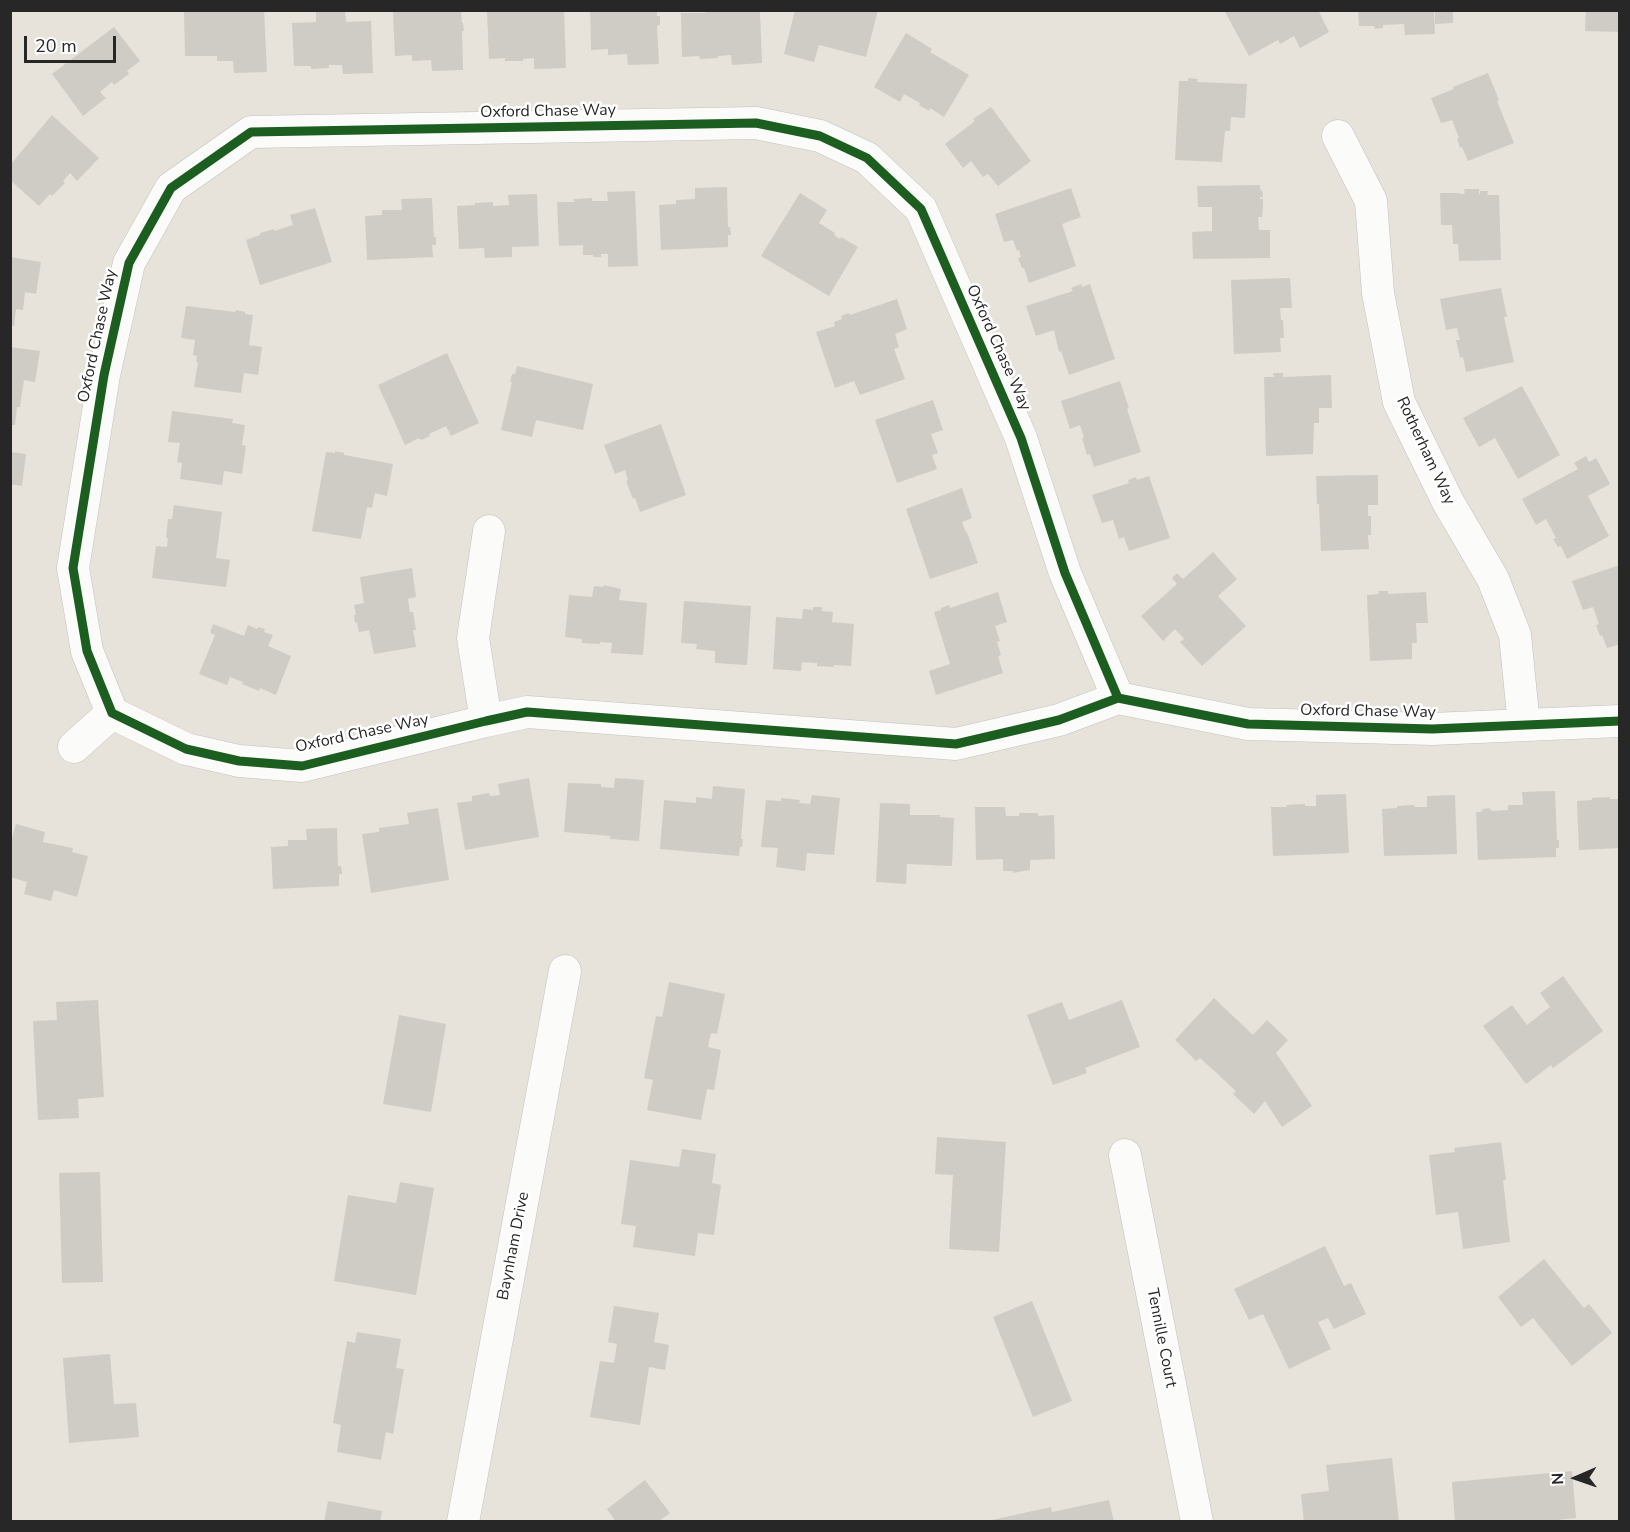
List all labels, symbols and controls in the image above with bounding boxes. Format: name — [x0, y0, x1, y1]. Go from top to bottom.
scale bar — [27, 24, 118, 62]
text: 20 m — [35, 34, 77, 58]
street label: Oxford Chase Way — [480, 101, 616, 123]
street label: Oxford Chase Way — [75, 268, 121, 404]
street label: Oxford Chase Way — [962, 282, 1034, 414]
street label: Rotherham Way — [1392, 394, 1458, 508]
street label: Oxford Chase Way — [1300, 701, 1436, 723]
street label: Oxford Chase Way — [294, 711, 430, 757]
street label: Baynham Drive — [494, 1190, 534, 1302]
street label: Tennille Court — [1142, 1287, 1180, 1389]
north arrow — [1546, 1448, 1606, 1508]
text: N — [1547, 1472, 1569, 1485]

